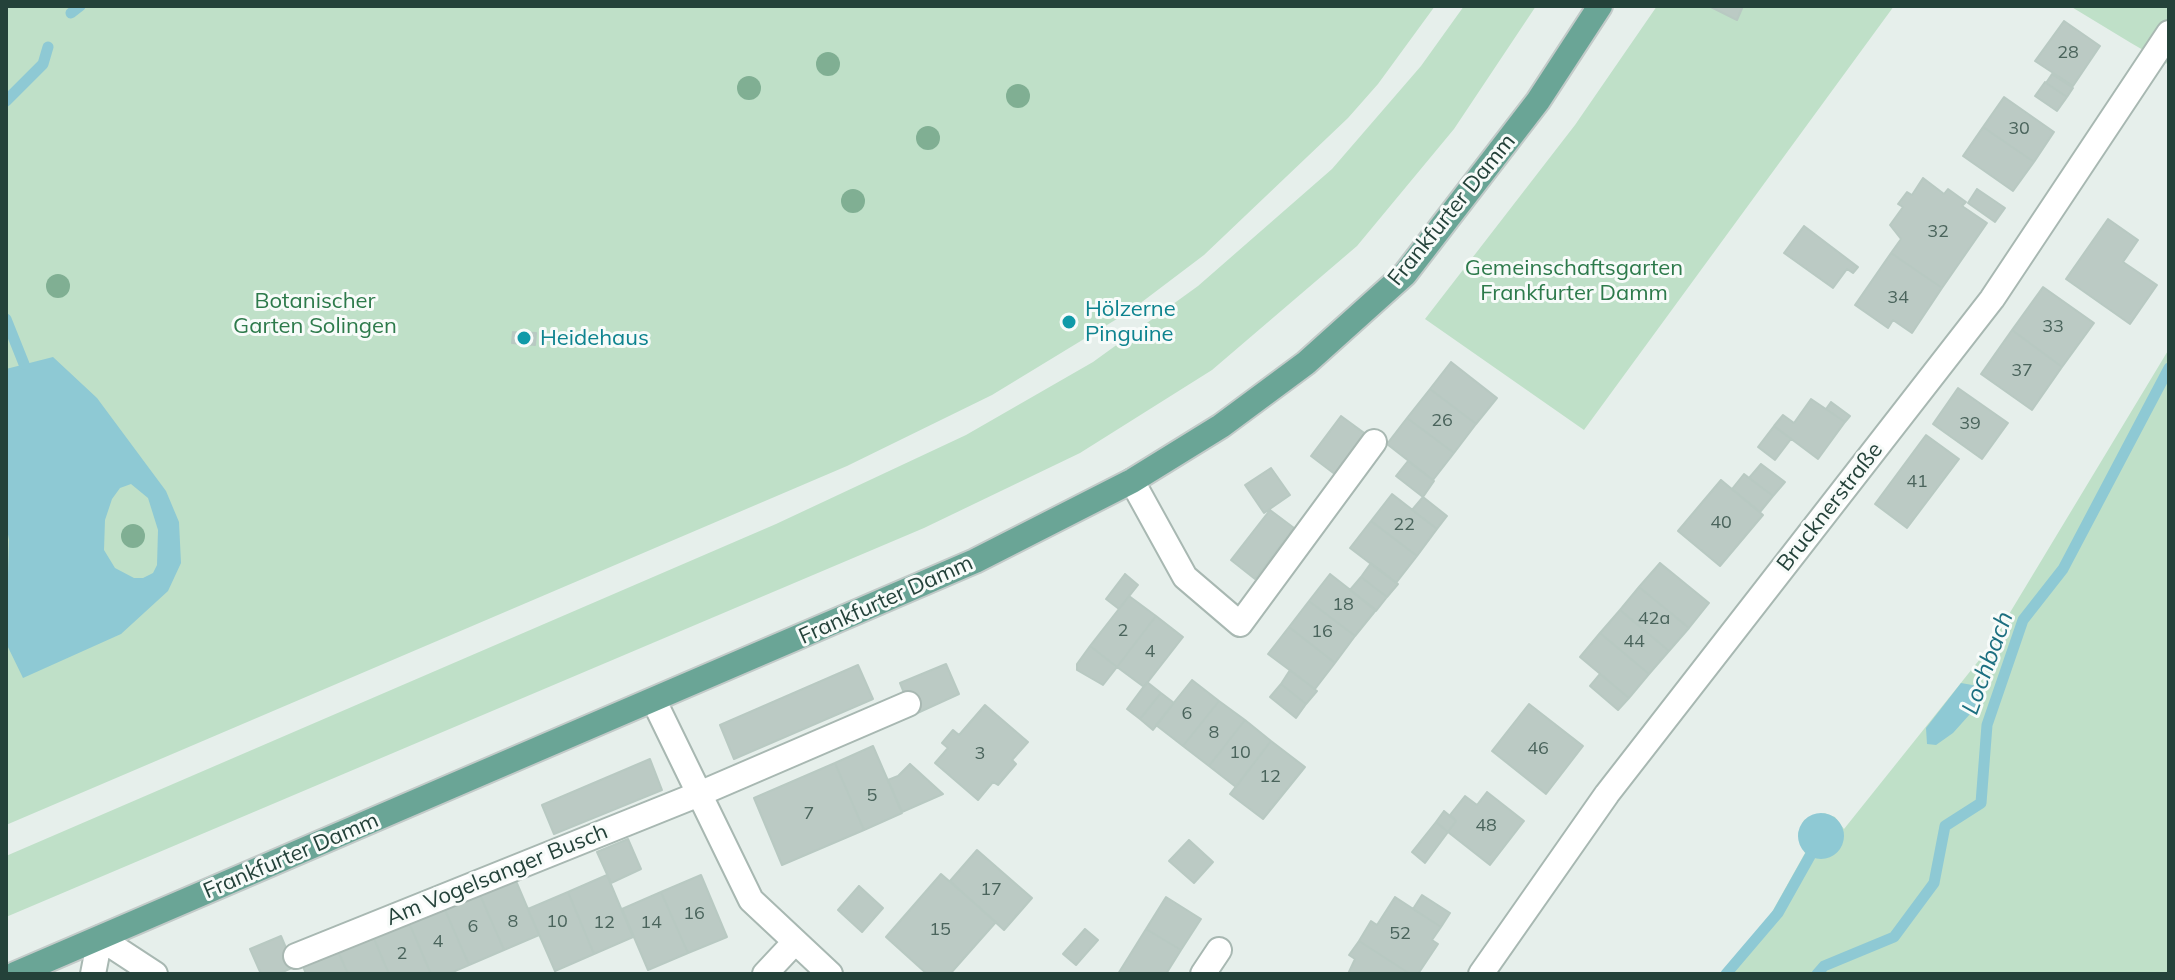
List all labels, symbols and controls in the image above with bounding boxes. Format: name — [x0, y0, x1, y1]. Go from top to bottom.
house number: 28 — [2057, 42, 2079, 64]
house number: 30 — [2008, 118, 2030, 140]
street label: Frankfurter Damm — [1383, 129, 1521, 291]
house number: 32 — [1927, 221, 1949, 243]
park label: Gemeinschaftsgarten Frankfurter Damm — [1465, 255, 1683, 306]
house number: 34 — [1887, 287, 1909, 309]
park label: Botanischer Garten Solingen — [233, 288, 397, 340]
place label: Hölzerne Pinguine — [1085, 296, 1176, 348]
marker: Hölzerne Pinguine — [1060, 313, 1078, 331]
house number: 33 — [2042, 316, 2064, 338]
place label: Heidehaus — [540, 325, 649, 351]
marker: Heidehaus — [515, 329, 533, 347]
house number: 37 — [2011, 360, 2033, 382]
house number: 26 — [1431, 410, 1453, 432]
house number: 39 — [1959, 413, 1981, 435]
street label: Brucknerstraße — [1772, 437, 1888, 577]
house number: 41 — [1906, 471, 1928, 493]
house number: 40 — [1710, 512, 1732, 534]
house number: 22 — [1393, 514, 1415, 536]
street label: Frankfurter Damm — [795, 550, 977, 650]
house number: 18 — [1332, 594, 1354, 616]
house number: 42a — [1638, 608, 1670, 630]
water label: Lochbach — [1956, 608, 2020, 718]
house number: 2 — [1118, 620, 1128, 642]
house number: 16 — [1311, 621, 1333, 643]
house number: 44 — [1623, 631, 1645, 653]
house number: 4 — [1145, 641, 1155, 663]
house number: 6 — [1182, 703, 1192, 725]
house number: 8 — [1209, 722, 1219, 744]
house number: 46 — [1527, 738, 1549, 760]
house number: 10 — [1229, 742, 1251, 764]
house number: 3 — [975, 743, 985, 765]
house number: 12 — [1259, 766, 1281, 788]
house number: 5 — [867, 785, 877, 807]
house number: 7 — [804, 803, 814, 825]
street label: Frankfurter Damm — [199, 807, 383, 905]
house number: 48 — [1475, 815, 1497, 837]
street label: Am Vogelsanger Busch — [382, 818, 612, 932]
house number: 17 — [980, 879, 1002, 901]
house number: 16 — [683, 903, 705, 925]
house number: 8 — [508, 911, 518, 933]
house number: 10 — [546, 911, 568, 933]
house number: 12 — [593, 912, 615, 934]
house number: 14 — [640, 912, 662, 934]
house number: 6 — [468, 916, 478, 938]
house number: 15 — [929, 919, 951, 941]
house number: 52 — [1389, 923, 1411, 945]
house number: 4 — [433, 931, 443, 953]
house number: 2 — [397, 943, 407, 965]

